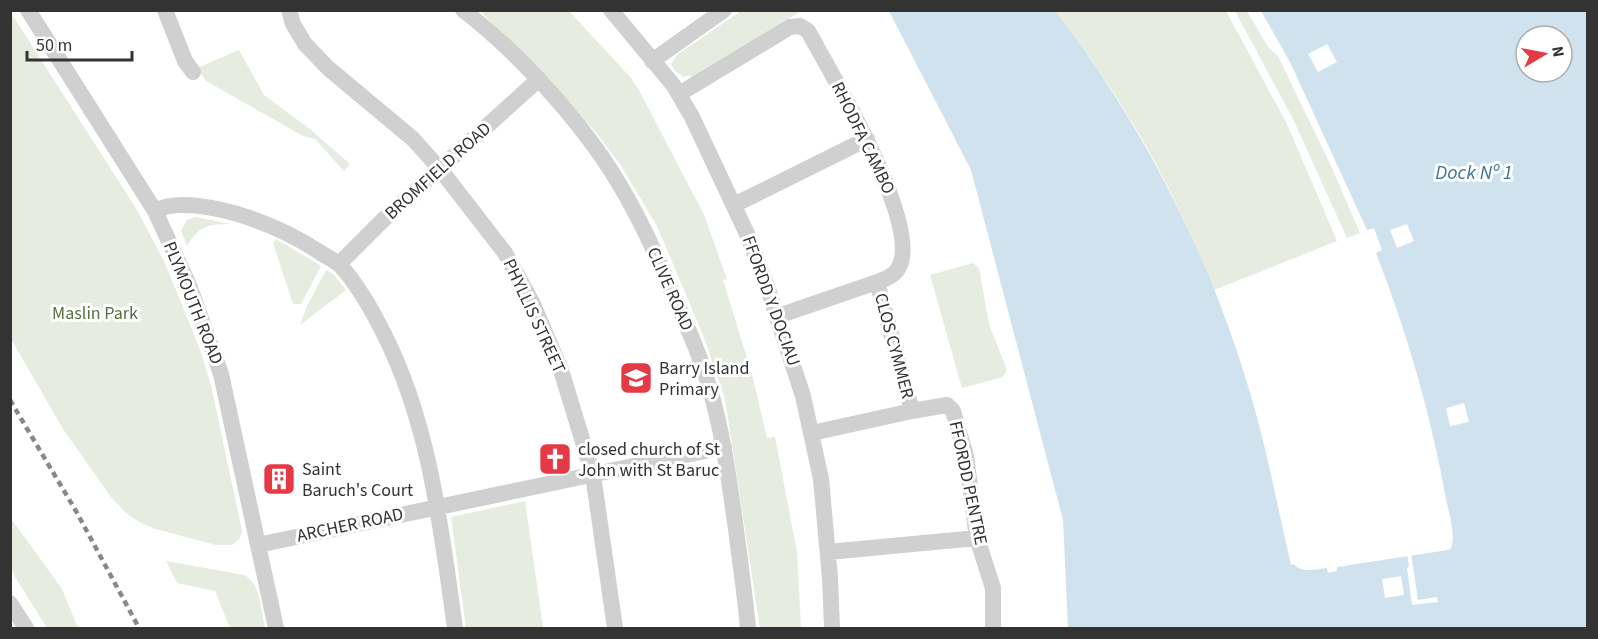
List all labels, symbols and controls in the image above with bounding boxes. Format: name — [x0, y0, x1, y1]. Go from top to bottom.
scale bar — [27, 24, 132, 62]
north arrow — [1514, 24, 1574, 84]
text: 50 m — [36, 33, 72, 58]
text: N — [1546, 44, 1570, 59]
street label: RHODFA CAMBO — [825, 78, 901, 198]
street label: BROMFIELD ROAD — [379, 116, 497, 226]
water label: Dock Nº 1 — [1435, 159, 1513, 187]
street label: FFORDD Y DOCIAU — [736, 232, 806, 370]
street label: PLYMOUTH ROAD — [157, 238, 229, 368]
street label: CLIVE ROAD — [640, 243, 700, 335]
street label: PHYLLIS STREET — [497, 255, 572, 378]
street label: CLOS CYMMER — [868, 290, 920, 402]
park label: Maslin Park — [52, 301, 138, 326]
place label: Barry Island Primary — [659, 356, 749, 402]
school or university icon: Barry Island Primary — [618, 360, 654, 396]
street label: FFORDD PENTRE — [943, 419, 993, 547]
place label: closed church of St John with St Baruc — [578, 437, 720, 483]
church icon: closed church of St John with St Baruc — [537, 441, 573, 477]
place label: Saint Baruch's Court — [302, 457, 413, 503]
building icon: Saint Baruch's Court — [261, 461, 297, 497]
street label: ARCHER ROAD — [294, 502, 406, 548]

